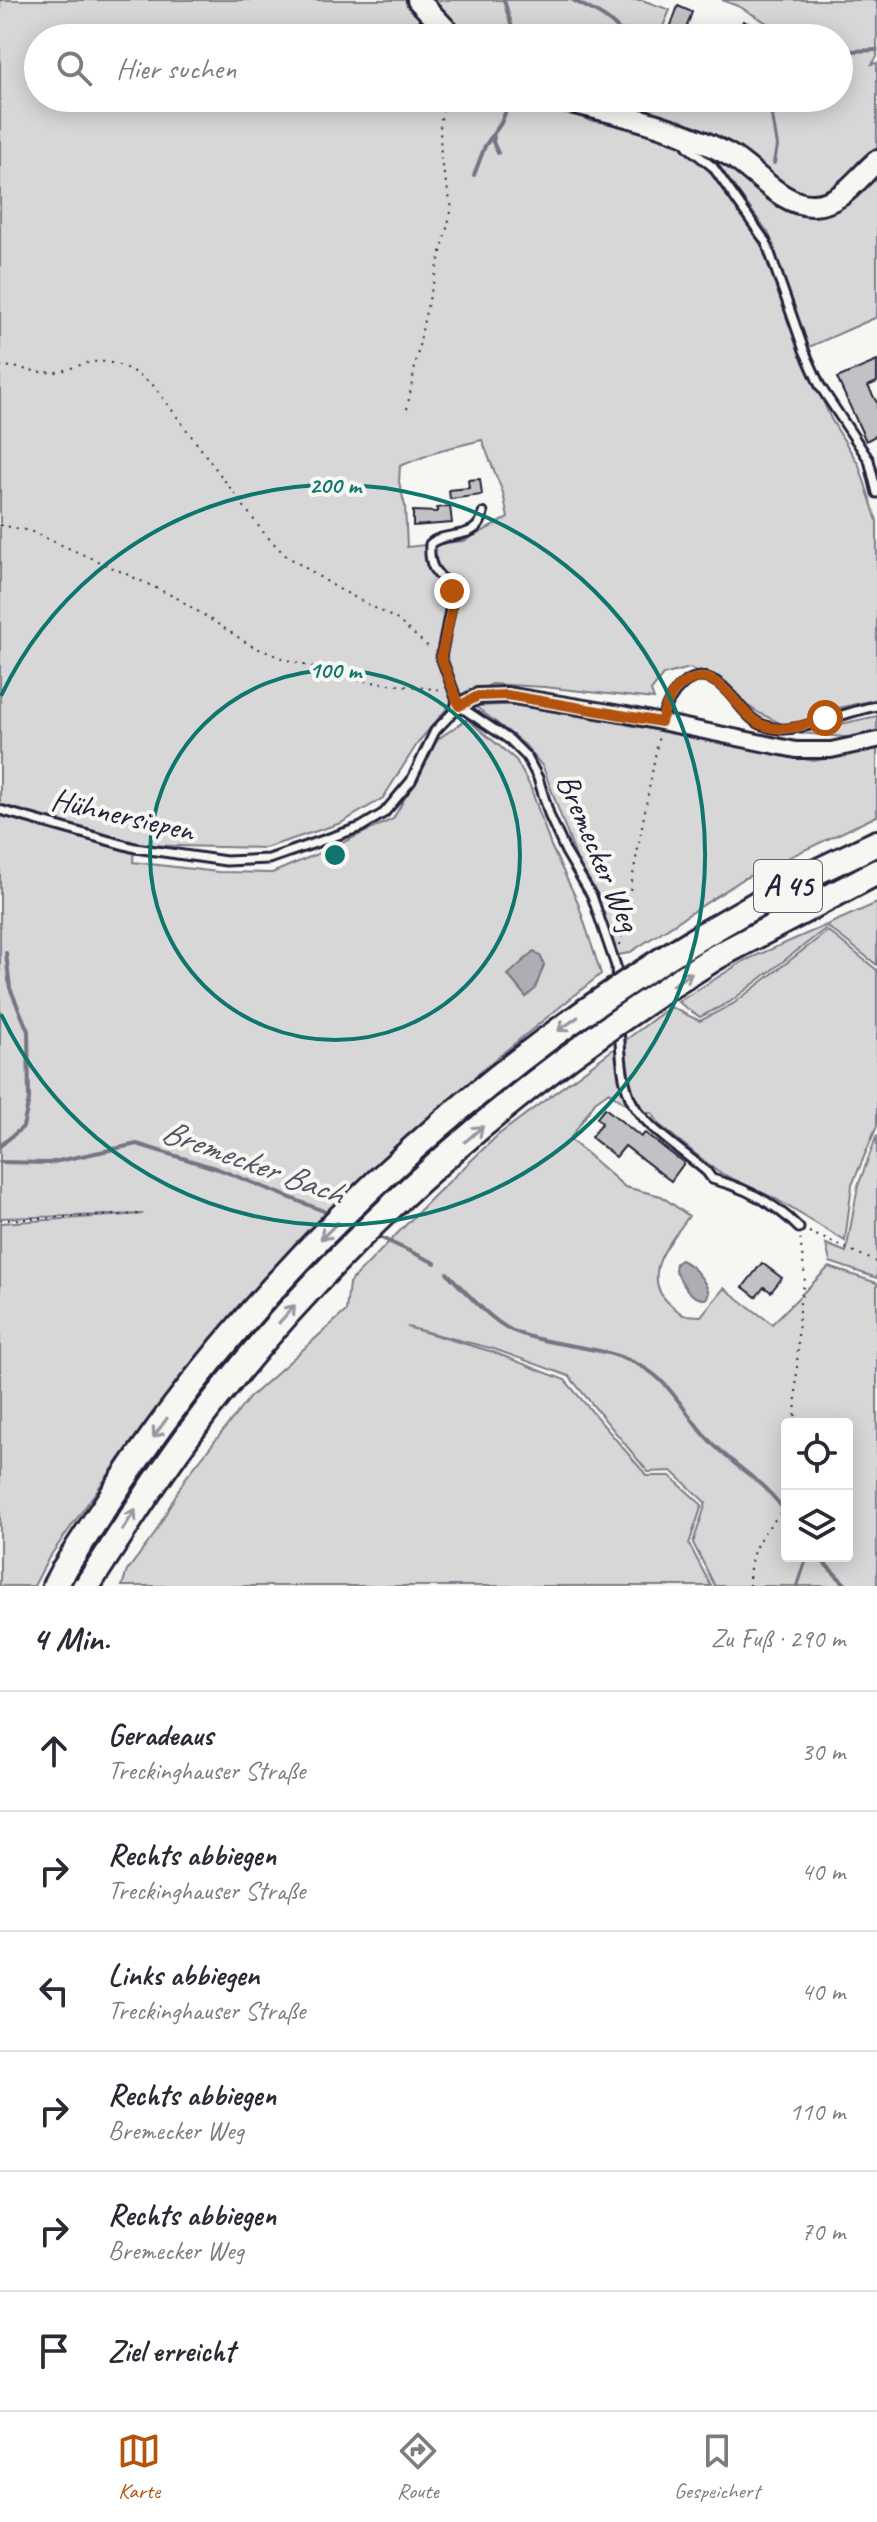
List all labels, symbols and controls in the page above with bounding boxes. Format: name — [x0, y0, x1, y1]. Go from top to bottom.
search box — [24, 24, 853, 112]
icon: search — [52, 46, 96, 90]
text: Hier suchen — [116, 49, 236, 87]
text: 200 m — [309, 470, 363, 500]
route end — [434, 573, 470, 609]
text: 100 m — [309, 655, 363, 685]
route start — [807, 700, 843, 736]
street label: Bremecker Weg — [547, 767, 651, 939]
street label: Hühnersiepen — [48, 778, 200, 851]
centre of rings — [321, 841, 349, 869]
road number: A 45 — [754, 860, 822, 912]
one-way arrow — [671, 970, 693, 987]
one-way arrow — [557, 1016, 579, 1032]
water label: Bremecker Bach — [156, 1109, 352, 1215]
one-way arrow — [463, 1125, 484, 1143]
one-way arrow — [320, 1221, 339, 1240]
one-way arrow — [278, 1305, 296, 1325]
one-way arrow — [152, 1416, 168, 1438]
map controls — [781, 1418, 853, 1562]
button: locate — [781, 1418, 853, 1490]
button: layers — [781, 1490, 853, 1562]
one-way arrow — [121, 1510, 138, 1532]
text: 4 Min. — [32, 1617, 110, 1660]
text: Zu Fuß · 290 m — [711, 1622, 845, 1655]
text: Geradeaus — [108, 1716, 213, 1754]
icon: ahead — [32, 1729, 76, 1773]
text: 30 m — [801, 1735, 845, 1768]
text: Treckinghauser Straße — [108, 1754, 305, 1787]
text: Rechts abbiegen — [108, 1836, 276, 1874]
icon: right — [32, 1849, 76, 1893]
text: 40 m — [801, 1855, 845, 1888]
text: Treckinghauser Straße — [108, 1874, 305, 1907]
text: Links abbiegen — [108, 1956, 259, 1994]
icon: left — [32, 1969, 76, 2013]
text: 40 m — [801, 1975, 845, 2008]
text: Treckinghauser Straße — [108, 1994, 305, 2027]
text: Rechts abbiegen — [108, 2076, 276, 2114]
icon: right — [32, 2089, 76, 2133]
text: 110 m — [789, 2095, 845, 2128]
text: Bremecker Weg — [108, 2114, 244, 2147]
text: Rechts abbiegen — [108, 2196, 276, 2234]
icon: right — [32, 2209, 76, 2253]
text: 70 m — [801, 2215, 845, 2248]
text: Bremecker Weg — [108, 2234, 244, 2267]
icon: arrive — [32, 2329, 76, 2373]
text: Ziel erreicht — [108, 2332, 234, 2370]
tab: Karte — [117, 2429, 161, 2505]
tab: Route — [396, 2429, 440, 2505]
tab: Gespeichert — [674, 2429, 760, 2505]

